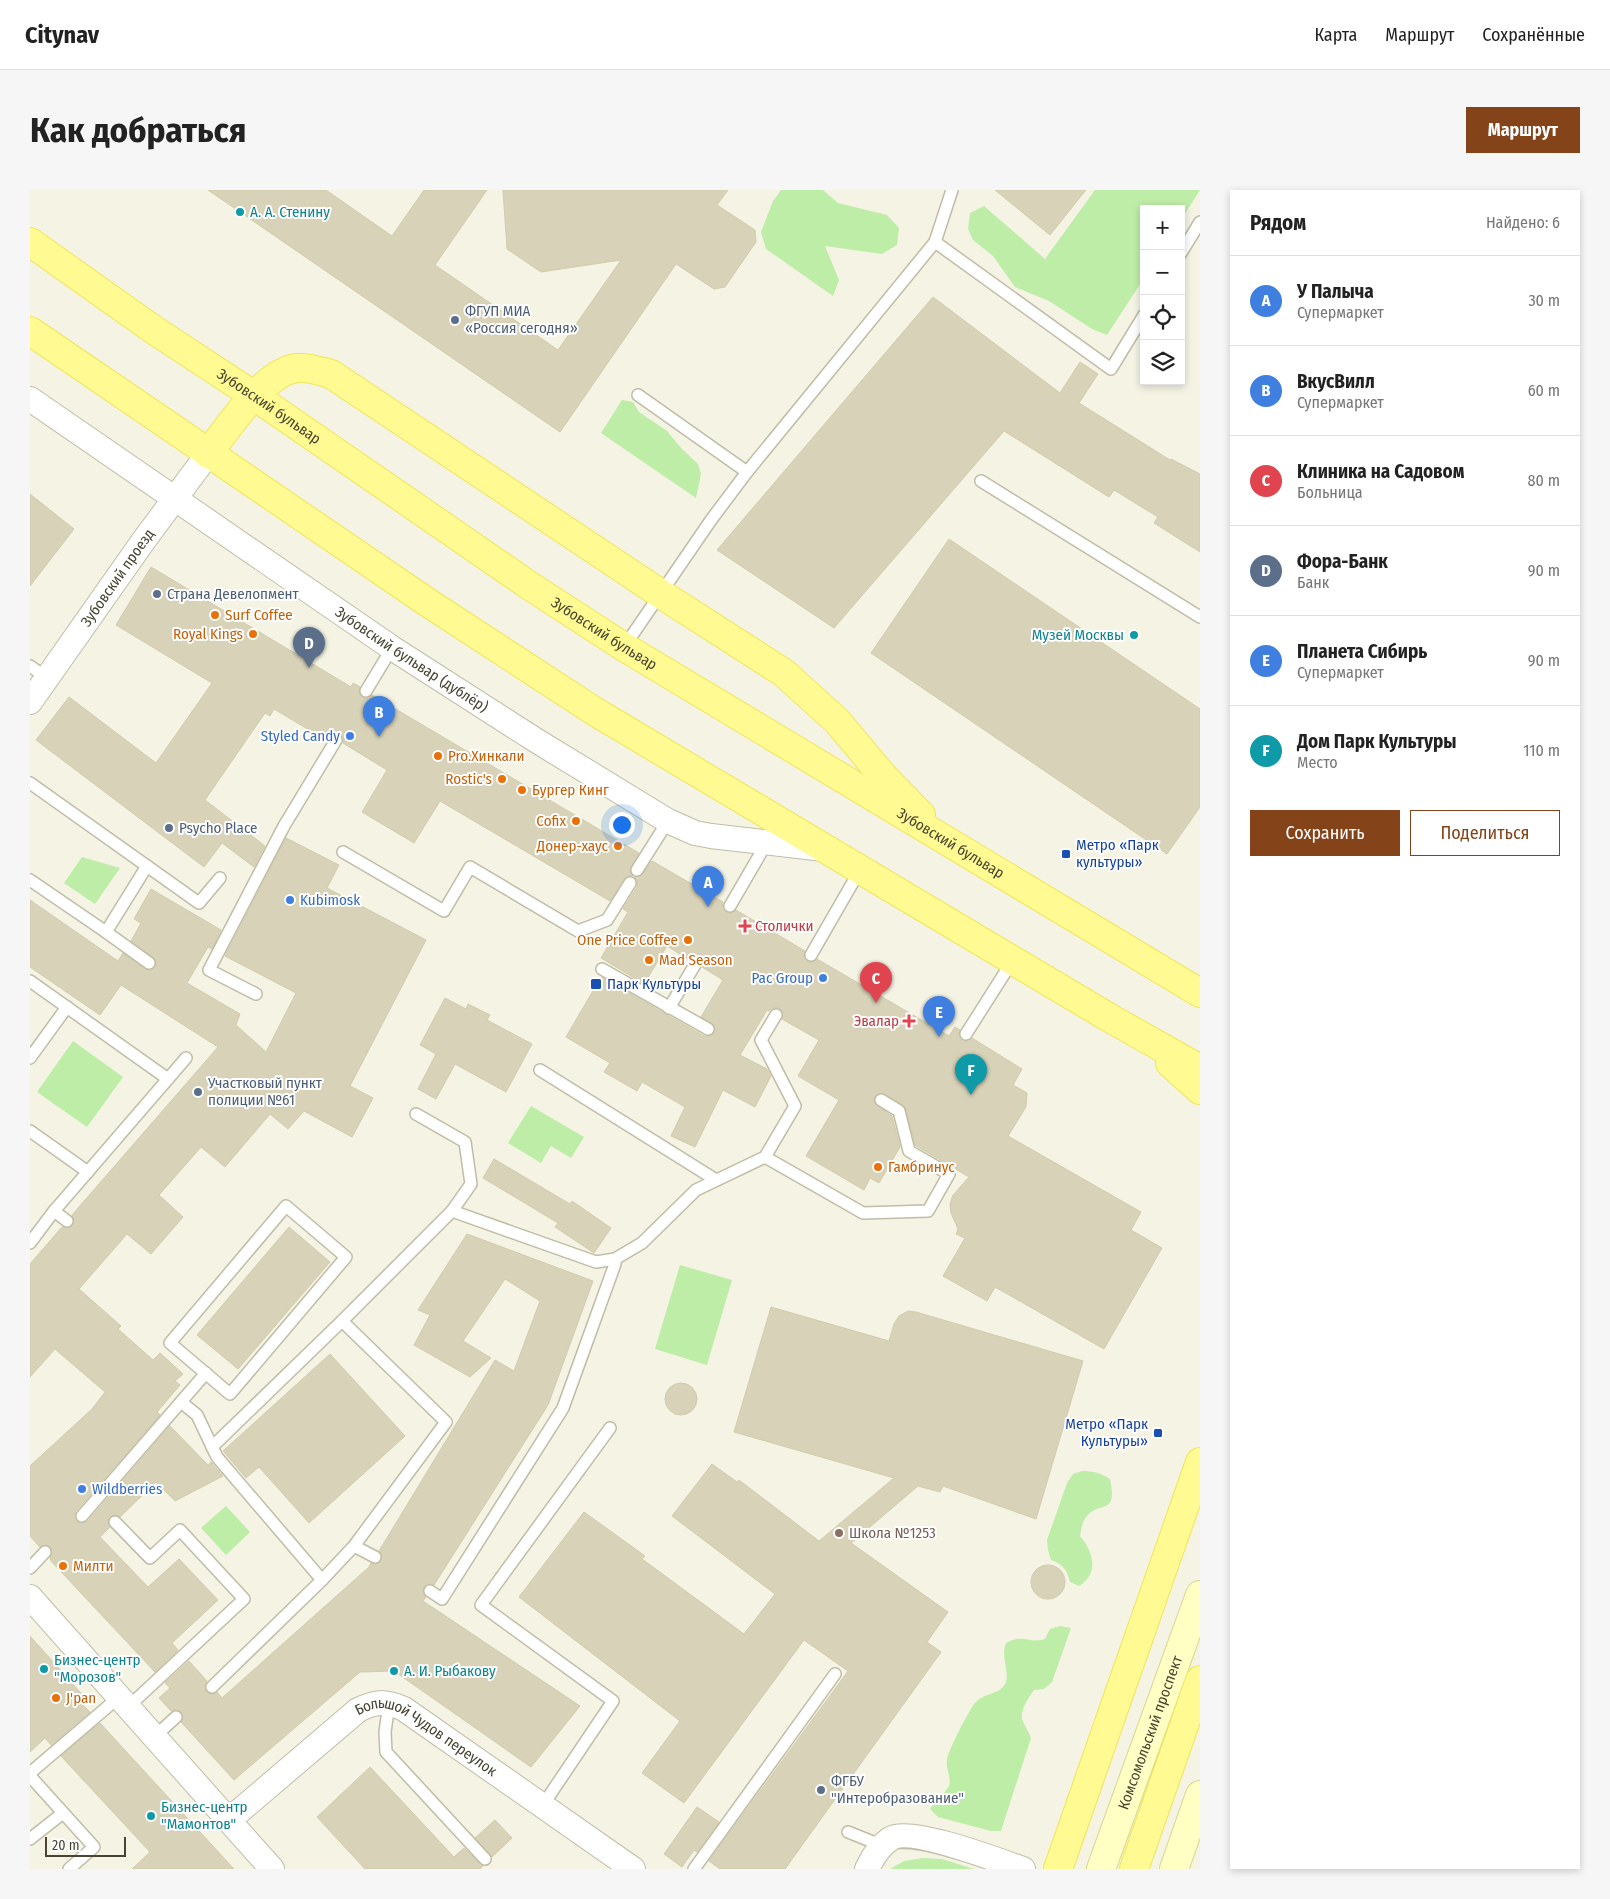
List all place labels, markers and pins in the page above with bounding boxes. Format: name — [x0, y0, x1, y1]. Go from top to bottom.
place label: А. А. Стенину — [250, 203, 330, 221]
marker: А. А. Стенину — [234, 206, 246, 218]
place label: ФГУП МИА «Россия сегодня» — [465, 302, 578, 337]
marker: ФГУП МИА «Россия сегодня» — [449, 314, 461, 326]
place label: Страна Девелопмент — [167, 585, 300, 603]
marker: Страна Девелопмент — [151, 588, 163, 600]
place label: Surf Coffee — [225, 606, 293, 624]
marker: Surf Coffee — [209, 609, 221, 621]
place label: Royal Kings — [173, 625, 243, 643]
place label: Музей Москвы — [1032, 626, 1124, 644]
pin: D — [293, 627, 325, 668]
marker: Royal Kings — [247, 628, 259, 640]
marker: Музей Москвы — [1128, 629, 1140, 641]
pin: B — [363, 696, 395, 737]
place label: Styled Candy — [261, 727, 340, 745]
marker: Styled Candy — [344, 730, 356, 742]
place label: Pro.Хинкали — [448, 747, 525, 765]
marker: Pro.Хинкали — [432, 750, 444, 762]
place label: Rostic's — [445, 770, 492, 788]
marker: Rostic's — [496, 773, 508, 785]
place label: Бургер Кинг — [532, 781, 609, 799]
marker: Бургер Кинг — [516, 784, 528, 796]
place label: Cofix — [536, 812, 566, 830]
marker: Cofix — [570, 815, 582, 827]
place label: Psycho Place — [179, 819, 257, 837]
marker: Psycho Place — [163, 822, 175, 834]
place label: Метро «Парк культуры» — [1076, 836, 1159, 871]
place label: Донер-хаус — [536, 837, 609, 855]
marker: Донер-хаус — [612, 840, 624, 852]
marker: Метро «Парк культуры» — [1060, 848, 1072, 860]
pin: A — [692, 866, 724, 907]
place label: Kubimosk — [300, 891, 360, 909]
marker: Kubimosk — [284, 894, 296, 906]
place label: Столички — [755, 917, 814, 935]
marker: Столички — [739, 920, 751, 932]
place label: One Price Coffee — [577, 931, 678, 949]
marker: One Price Coffee — [682, 934, 694, 946]
place label: Mad Season — [659, 951, 733, 969]
marker: Mad Season — [643, 954, 655, 966]
pin: C — [860, 962, 892, 1003]
place label: Pac Group — [752, 969, 813, 987]
marker: Pac Group — [817, 972, 829, 984]
place label: Парк Культуры — [607, 975, 701, 993]
marker: Парк Культуры — [589, 977, 603, 991]
pin: E — [923, 996, 955, 1037]
place label: Эвалар — [854, 1012, 899, 1030]
marker: Эвалар — [903, 1015, 915, 1027]
pin: F — [955, 1054, 987, 1095]
place label: Участковый пункт полиции №61 — [207, 1074, 323, 1109]
marker: Участковый пункт полиции №61 — [192, 1086, 204, 1098]
place label: Гамбринус — [888, 1158, 955, 1176]
marker: Гамбринус — [872, 1161, 884, 1173]
place label: Метро «Парк Культуры» — [1065, 1415, 1148, 1450]
marker: Метро «Парк Культуры» — [1152, 1427, 1164, 1439]
place label: Wildberries — [92, 1480, 162, 1498]
marker: Wildberries — [76, 1483, 88, 1495]
place label: Школа №1253 — [849, 1524, 936, 1542]
marker: Школа №1253 — [833, 1527, 845, 1539]
place label: Милти — [73, 1557, 114, 1575]
marker: Милти — [57, 1560, 69, 1572]
place label: Бизнес-центр "Морозов" — [54, 1651, 141, 1686]
place label: А. И. Рыбакову — [404, 1662, 496, 1680]
marker: Бизнес-центр "Морозов" — [38, 1663, 50, 1675]
marker: А. И. Рыбакову — [388, 1665, 400, 1677]
place label: J'pan — [66, 1689, 96, 1707]
marker: J'pan — [50, 1692, 62, 1704]
place label: ФГБУ "Интеробразование" — [831, 1772, 964, 1807]
marker: ФГБУ "Интеробразование" — [815, 1784, 827, 1796]
place label: Бизнес-центр "Мамонтов" — [161, 1798, 248, 1833]
marker: Бизнес-центр "Мамонтов" — [145, 1810, 157, 1822]

